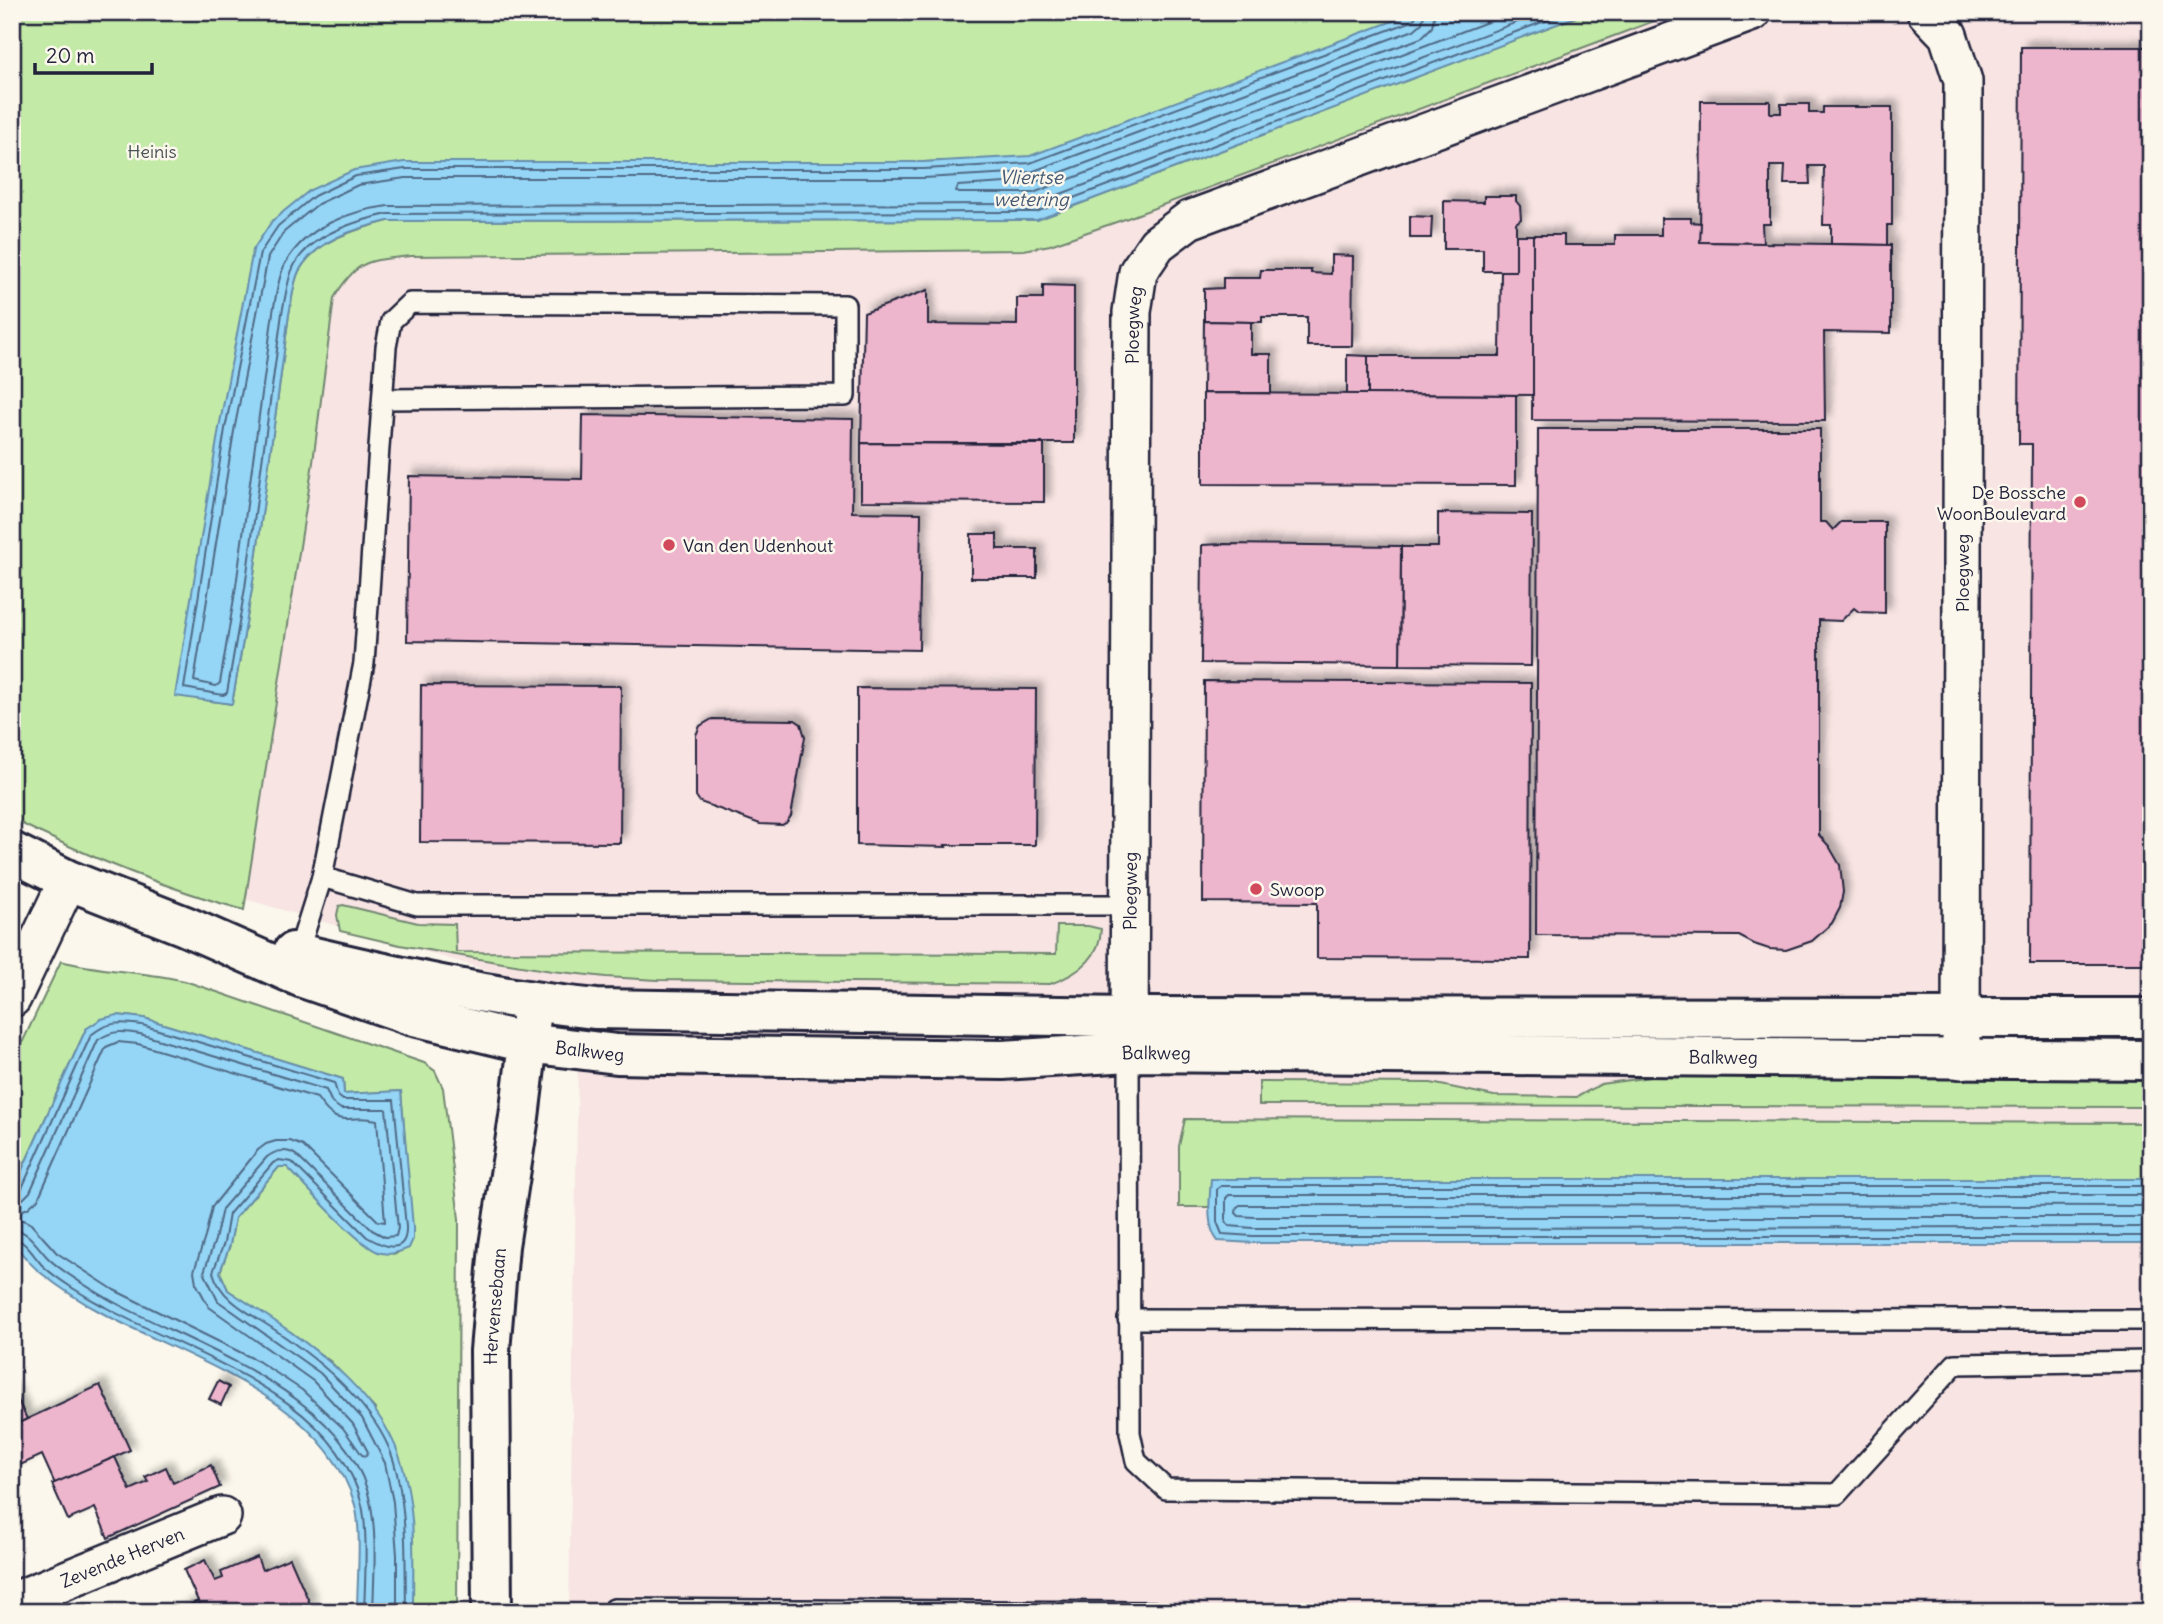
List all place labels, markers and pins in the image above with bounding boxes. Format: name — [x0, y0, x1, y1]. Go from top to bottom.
place label: De Bossche WoonBoulevard — [1937, 481, 2066, 525]
marker: De Bossche WoonBoulevard — [2072, 494, 2088, 510]
place label: Van den Udenhout — [683, 534, 833, 557]
marker: Van den Udenhout — [661, 537, 677, 553]
place label: Swoop — [1270, 878, 1324, 901]
marker: Swoop — [1248, 881, 1264, 897]

